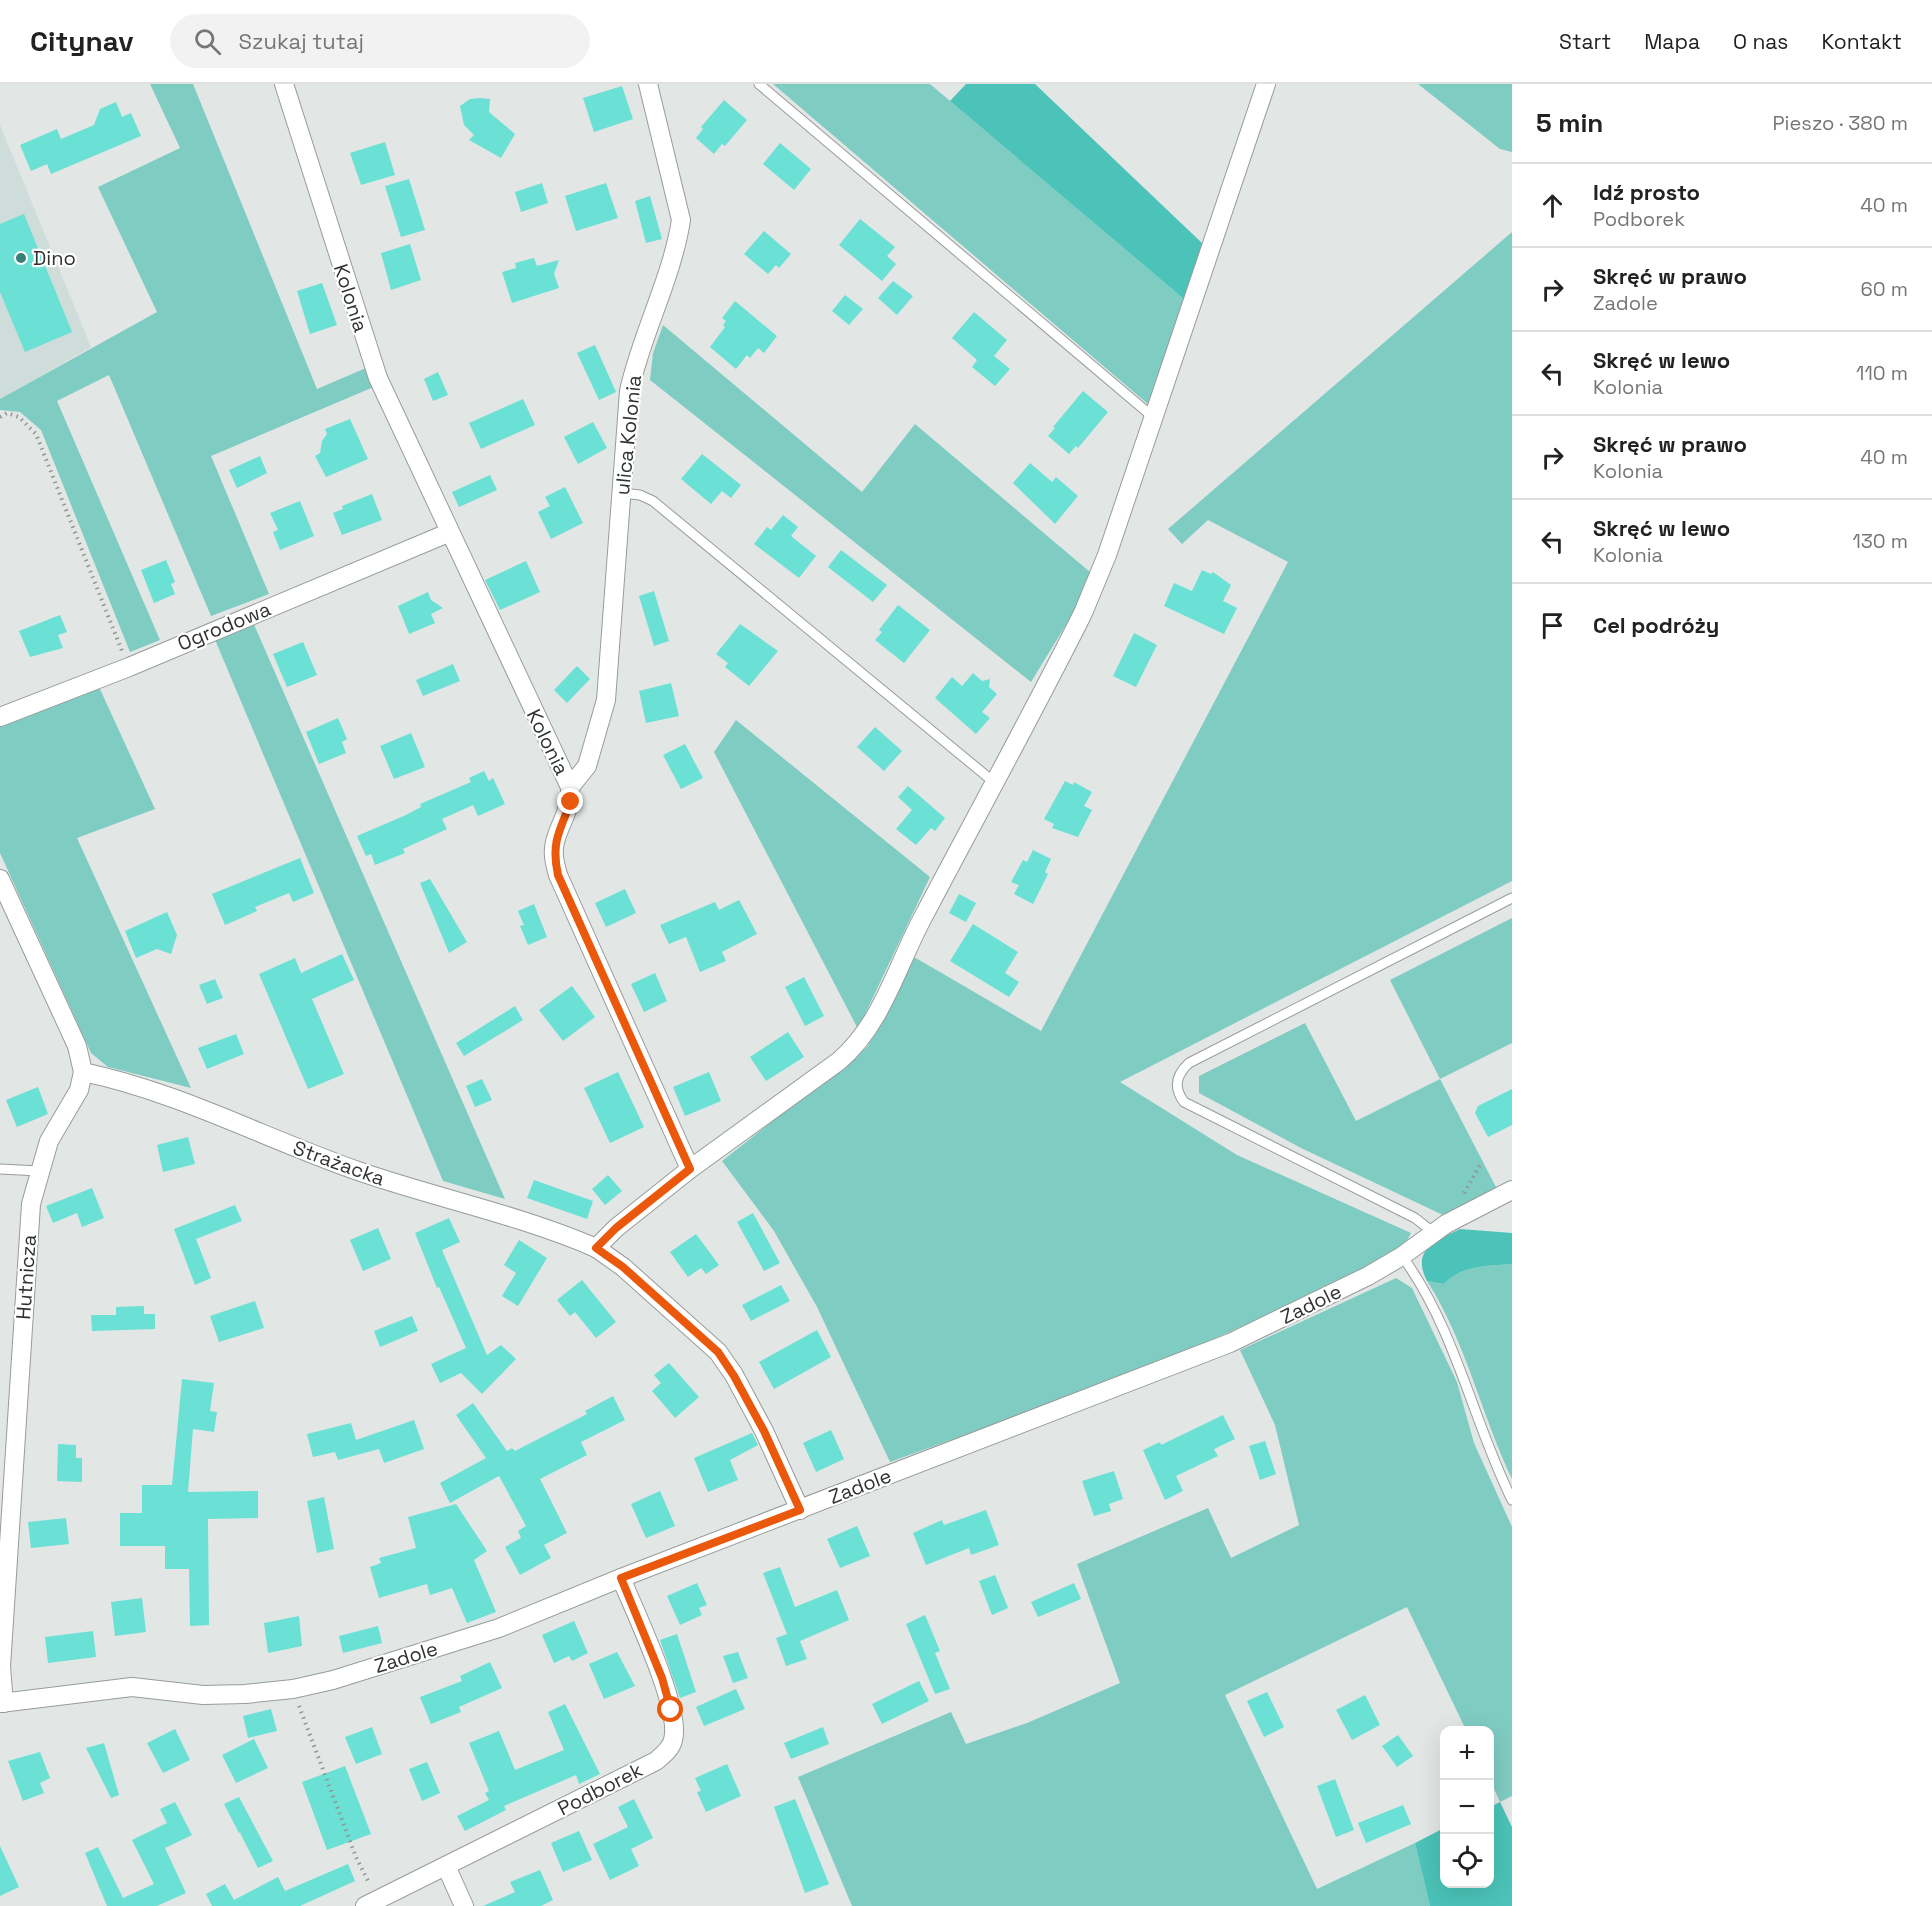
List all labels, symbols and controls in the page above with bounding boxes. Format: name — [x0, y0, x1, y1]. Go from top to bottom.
search box — [170, 14, 590, 68]
text: Citynav — [30, 23, 134, 59]
icon: search — [191, 25, 224, 58]
text: Szukaj tutaj — [239, 27, 364, 55]
text: Start — [1559, 28, 1611, 55]
text: Mapa — [1644, 28, 1700, 55]
text: O nas — [1733, 28, 1788, 55]
text: Kontakt — [1821, 28, 1902, 55]
text: 5 min — [1536, 106, 1603, 140]
text: Pieszo · 380 m — [1773, 110, 1908, 136]
text: Idź prosto — [1593, 178, 1700, 206]
icon: ahead — [1536, 189, 1569, 222]
text: 40 m — [1860, 192, 1908, 218]
text: Podborek — [1593, 206, 1685, 232]
place label: Dino — [33, 245, 76, 271]
marker: Dino — [14, 251, 28, 265]
street label: Kolonia — [328, 261, 374, 335]
text: Skręć w prawo — [1593, 262, 1747, 290]
icon: right — [1536, 273, 1569, 306]
text: 60 m — [1861, 276, 1908, 302]
text: Zadole — [1593, 290, 1658, 316]
text: Skręć w lewo — [1593, 346, 1730, 374]
icon: left — [1536, 357, 1569, 390]
text: 110 m — [1856, 360, 1908, 386]
street label: ulica Kolonia — [609, 374, 647, 496]
text: Kolonia — [1593, 374, 1663, 400]
text: Skręć w prawo — [1593, 430, 1747, 458]
icon: right — [1536, 441, 1569, 474]
text: 40 m — [1860, 444, 1908, 470]
text: Kolonia — [1593, 458, 1663, 484]
text: Skręć w lewo — [1593, 514, 1730, 542]
icon: left — [1536, 525, 1569, 558]
text: 130 m — [1852, 528, 1908, 554]
text: Kolonia — [1593, 542, 1663, 568]
street label: Ogrodowa — [174, 596, 274, 656]
icon: arrive — [1536, 609, 1569, 642]
text: Cel podróży — [1593, 611, 1719, 639]
street label: Kolonia — [521, 705, 575, 779]
route end — [557, 788, 583, 814]
street label: Strażacka — [290, 1134, 388, 1192]
street label: Hutnicza — [10, 1234, 42, 1320]
street label: Zadole — [1276, 1278, 1346, 1330]
street label: Zadole — [825, 1462, 895, 1510]
street label: Zadole — [371, 1635, 441, 1679]
route start — [657, 1696, 683, 1722]
map controls — [1440, 1726, 1494, 1888]
button: + — [1440, 1726, 1494, 1780]
street label: Podborek — [553, 1756, 647, 1821]
button: − — [1440, 1780, 1494, 1834]
button: locate — [1440, 1834, 1494, 1888]

